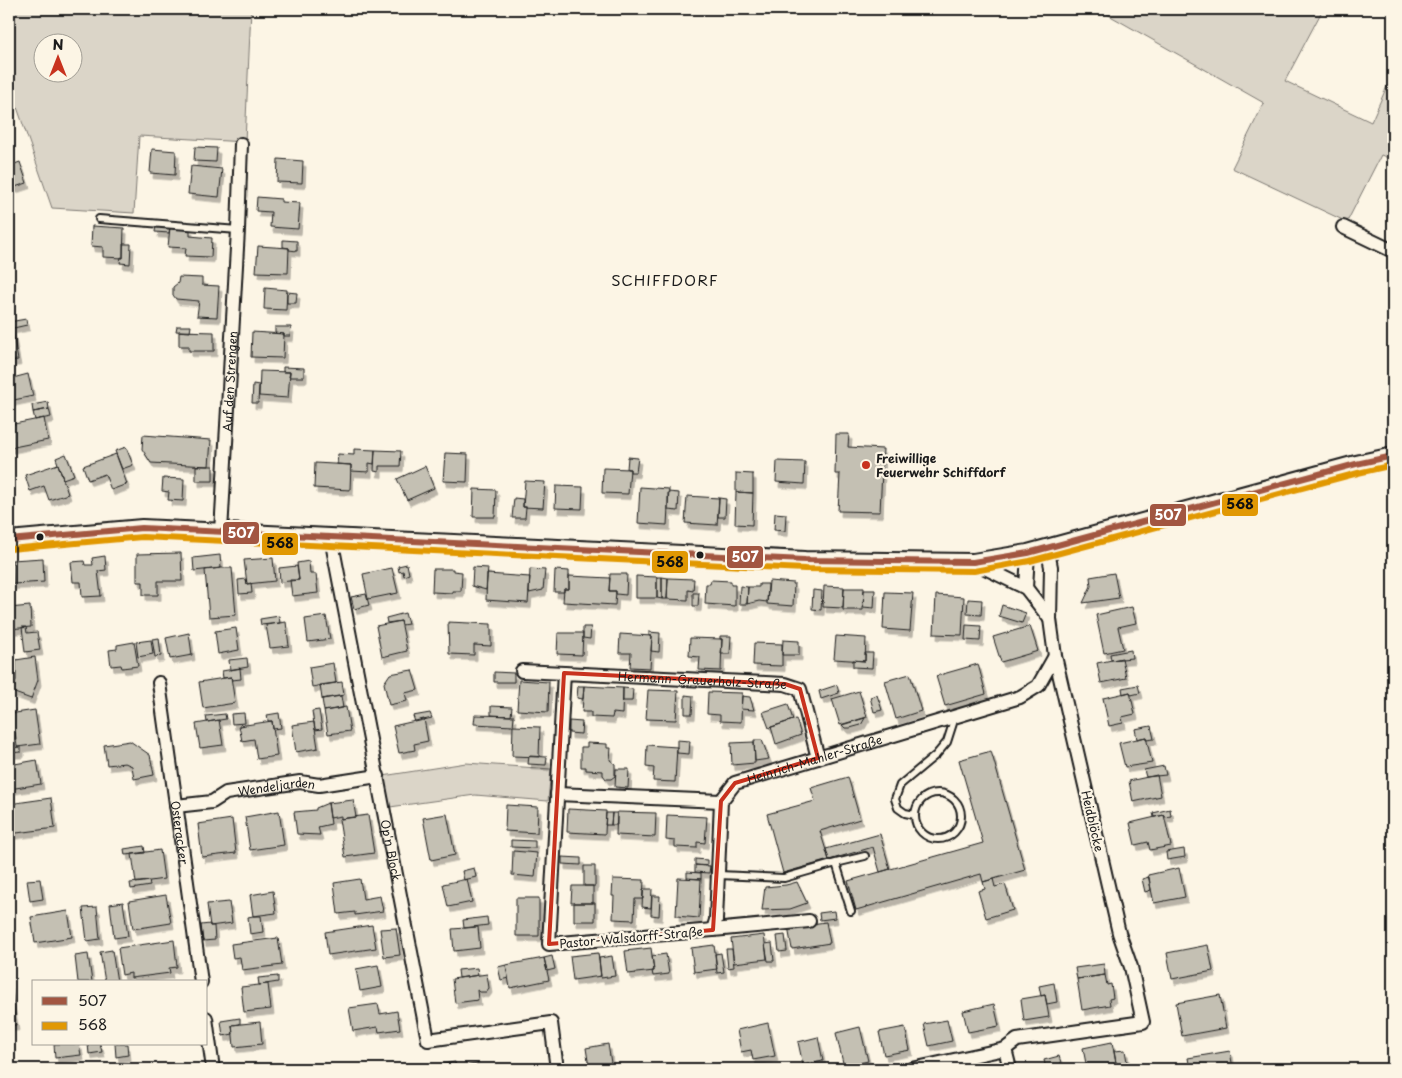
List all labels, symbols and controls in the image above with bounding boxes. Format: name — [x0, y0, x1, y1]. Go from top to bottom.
north arrow — [32, 32, 82, 82]
text: N — [52, 34, 64, 55]
district label: SCHIFFDORF — [611, 268, 719, 291]
street label: Auf den Strengen — [218, 330, 241, 432]
place label: Freiwillige Feuerwehr Schiffdorf — [876, 449, 1007, 481]
marker: Freiwillige Feuerwehr Schiffdorf — [860, 459, 872, 471]
line badge: 568 — [1221, 493, 1259, 517]
text: 568 — [1226, 493, 1254, 514]
line badge: 507 — [1149, 503, 1187, 527]
text: 507 — [1154, 504, 1183, 525]
line badge: 507 — [222, 521, 260, 545]
text: 507 — [227, 522, 256, 543]
unlabelled marker — [35, 532, 45, 542]
line badge: 568 — [261, 532, 299, 556]
text: 568 — [266, 532, 294, 553]
line badge: 507 — [726, 545, 764, 569]
text: 507 — [731, 546, 760, 567]
line badge: 568 — [651, 550, 689, 574]
unlabelled marker — [695, 550, 705, 560]
text: 568 — [656, 551, 684, 572]
street label: Hermann-Grauerholz-Straße — [618, 667, 787, 693]
street label: Heinrich-Mahler-Straße — [745, 730, 884, 788]
street label: Wendeljarden — [237, 773, 317, 800]
street label: Heidblöcke — [1077, 789, 1109, 853]
street label: Osteracker — [167, 799, 193, 866]
street label: Op'n Block — [377, 818, 406, 883]
street label: Pastor-Walsdorff-Straße — [558, 922, 704, 952]
legend — [32, 980, 208, 1046]
text: 507 — [78, 988, 107, 1011]
text: 568 — [78, 1012, 107, 1035]

